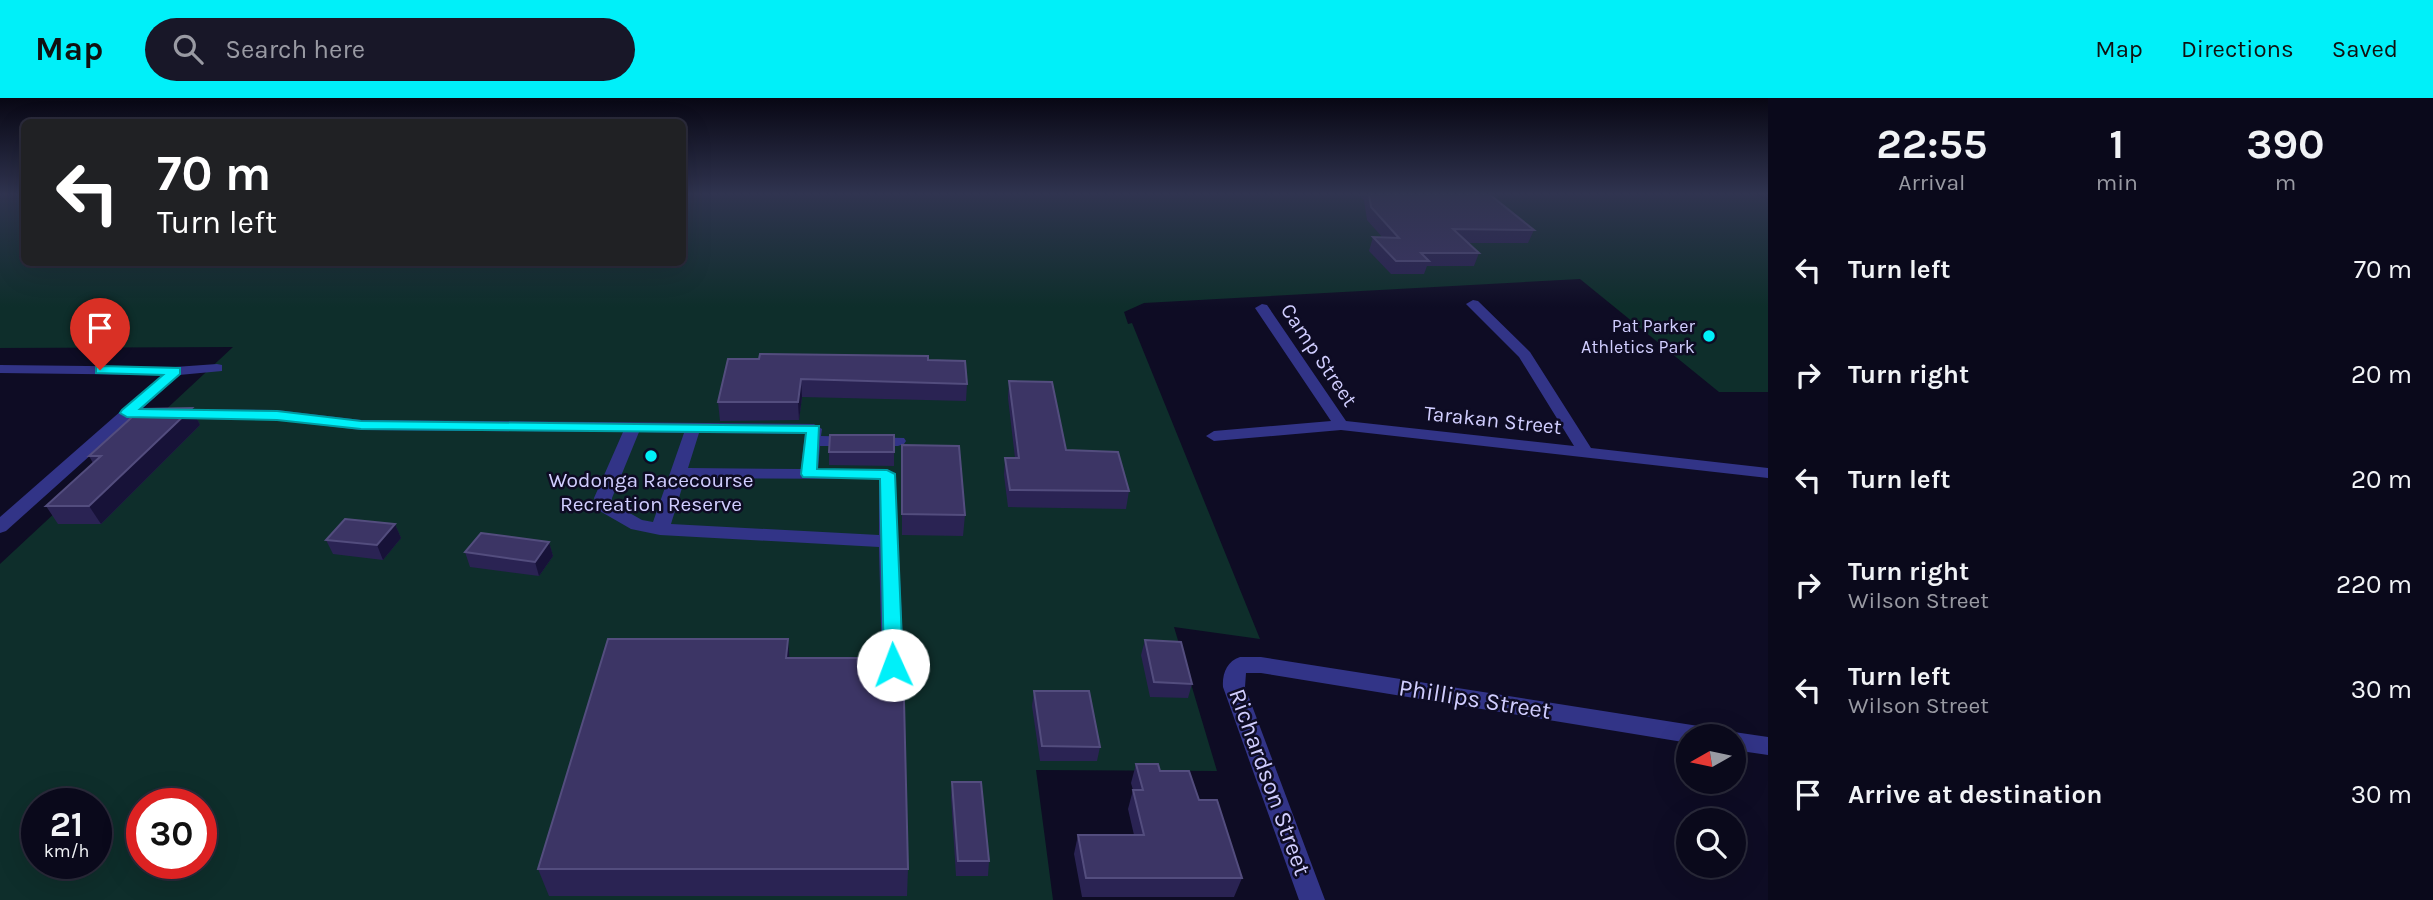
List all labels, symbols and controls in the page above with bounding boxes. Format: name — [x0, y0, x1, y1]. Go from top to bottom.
search box — [145, 18, 635, 81]
text: Map — [35, 30, 103, 68]
icon: search — [169, 30, 207, 68]
text: Search here — [225, 34, 365, 65]
text: Map — [2095, 35, 2143, 63]
text: Directions — [2181, 35, 2294, 63]
text: Saved — [2332, 35, 2398, 63]
text: 22:55 — [1876, 119, 1987, 169]
text: 1 — [2109, 119, 2124, 169]
text: 390 — [2246, 119, 2325, 169]
text: 70 m — [157, 145, 271, 202]
icon: left — [42, 147, 133, 238]
text: Arrival — [1898, 169, 1966, 196]
text: min — [2096, 169, 2138, 196]
text: m — [2275, 169, 2296, 196]
text: Turn left — [157, 204, 277, 241]
icon: left — [1789, 251, 1827, 289]
text: Turn left — [1848, 254, 1950, 285]
text: 70 m — [2354, 254, 2412, 285]
pin — [70, 298, 130, 370]
street label: Camp Street — [1276, 299, 1362, 411]
icon: arrive — [81, 309, 119, 347]
place label: Pat Parker Athletics Park — [1581, 315, 1695, 358]
marker: Pat Parker Athletics Park — [1701, 328, 1717, 344]
icon: right — [1789, 356, 1827, 394]
text: Turn right — [1848, 359, 1969, 390]
text: 20 m — [2351, 359, 2412, 390]
street label: Tarakan Street — [1423, 401, 1563, 439]
marker: Wodonga Racecourse Recreation Reserve — [643, 448, 659, 464]
icon: left — [1789, 461, 1827, 499]
text: Turn left — [1848, 464, 1950, 495]
text: 20 m — [2351, 464, 2412, 495]
place label: Wodonga Racecourse Recreation Reserve — [548, 468, 754, 516]
text: Turn right — [1848, 556, 1969, 587]
icon: right — [1789, 566, 1827, 604]
text: 220 m — [2336, 569, 2412, 600]
text: Wilson Street — [1848, 587, 1989, 614]
position arrow — [856, 628, 930, 702]
text: Turn left — [1848, 661, 1950, 692]
icon: left — [1789, 671, 1827, 709]
street label: Phillips Street — [1397, 673, 1553, 725]
text: 30 m — [2351, 674, 2412, 705]
street label: Richardson Street — [1223, 685, 1317, 879]
text: Wilson Street — [1848, 692, 1989, 719]
north arrow — [1676, 724, 1746, 794]
map controls — [1676, 724, 1746, 878]
icon: arrive — [1789, 776, 1827, 814]
text: Arrive at destination — [1848, 779, 2102, 810]
text: 30 m — [2351, 779, 2412, 810]
speed limit sign: 30 — [126, 788, 217, 879]
text: 21 — [50, 804, 83, 845]
button: search — [1676, 808, 1746, 878]
text: km/h — [44, 840, 89, 862]

